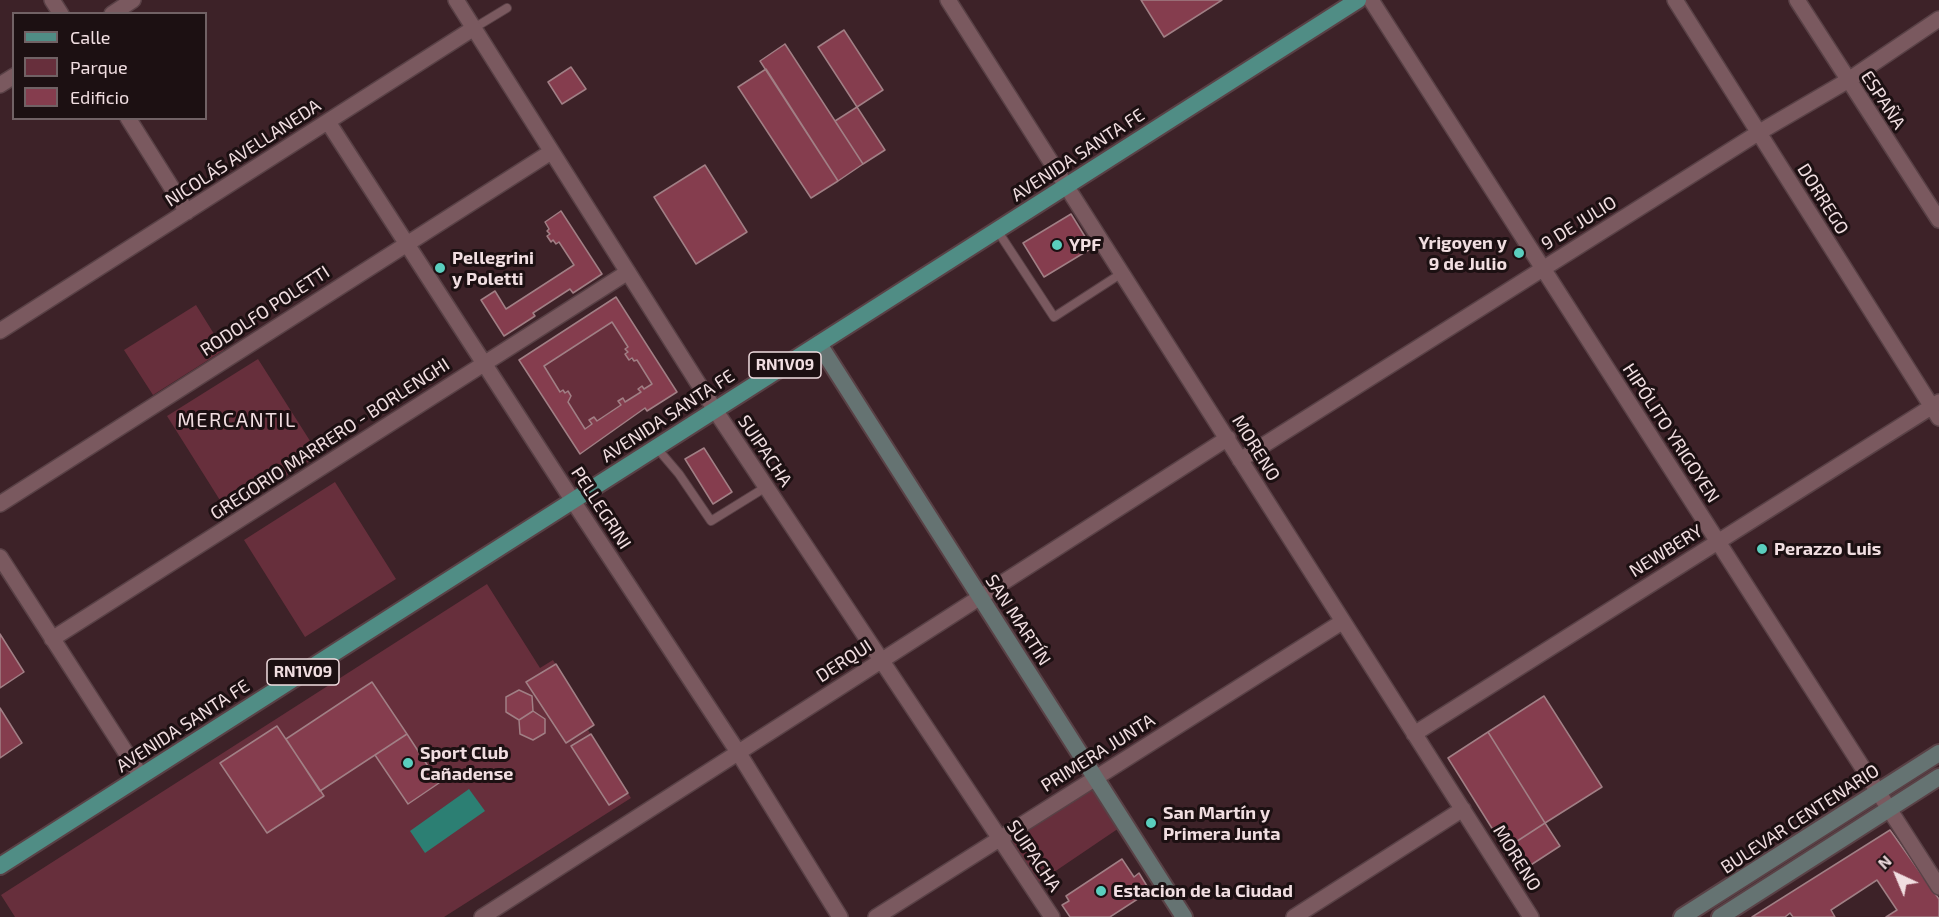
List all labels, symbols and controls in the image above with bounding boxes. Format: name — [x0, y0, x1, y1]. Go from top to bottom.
legend — [12, 12, 207, 120]
text: Calle — [70, 26, 111, 48]
text: Parque — [70, 56, 128, 78]
street label: ESPAÑA — [1856, 67, 1910, 133]
text: Edificio — [70, 86, 129, 108]
street label: NICOLÁS AVELLANEDA — [161, 95, 325, 211]
street label: AVENIDA SANTA FE — [1007, 104, 1149, 206]
street label: DORREGO — [1793, 160, 1853, 238]
street label: 9 DE JULIO — [1537, 191, 1621, 255]
place label: Yrigoyen y 9 de Julio — [1418, 232, 1507, 274]
place label: YPF — [1069, 234, 1101, 256]
marker: YPF — [1050, 238, 1064, 252]
marker: Yrigoyen y 9 de Julio — [1512, 246, 1526, 260]
place label: Pellegrini y Poletti — [452, 247, 534, 290]
street label: RODOLFO POLETTI — [196, 261, 334, 361]
marker: Pellegrini y Poletti — [433, 261, 447, 275]
road number: RN1V09 — [749, 352, 821, 378]
street label: GREGORIO MARRERO - BORLENGHI — [206, 354, 454, 524]
street label: HIPÓLITO YRIGOYEN — [1618, 359, 1724, 507]
street label: AVENIDA SANTA FE — [597, 365, 739, 467]
district label: MERCANTIL — [177, 408, 297, 432]
street label: SUIPACHA — [733, 411, 797, 491]
street label: MORENO — [1227, 411, 1285, 485]
street label: PELLEGRINI — [566, 463, 636, 553]
street label: NEWBERY — [1625, 520, 1707, 582]
place label: Perazzo Luis — [1774, 538, 1881, 560]
marker: Perazzo Luis — [1755, 542, 1769, 556]
street label: SAN MARTÍN — [981, 571, 1055, 669]
street label: DERQUI — [812, 635, 876, 687]
road number: RN1V09 — [267, 659, 339, 685]
street label: AVENIDA SANTA FE — [112, 675, 254, 777]
street label: PRIMERA JUNTA — [1037, 709, 1159, 797]
place label: Sport Club Cañadense — [420, 742, 513, 784]
marker: Sport Club Cañadense — [401, 756, 415, 770]
street label: BULEVAR CENTENARIO — [1717, 760, 1883, 878]
place label: San Martín y Primera Junta — [1163, 802, 1280, 844]
street label: SUIPACHA — [1002, 816, 1066, 896]
marker: San Martín y Primera Junta — [1144, 816, 1158, 830]
street label: MORENO — [1488, 821, 1546, 895]
north arrow — [1867, 845, 1927, 905]
place label: Estacion de la Ciudad — [1113, 880, 1293, 902]
marker: Estacion de la Ciudad — [1094, 884, 1108, 898]

